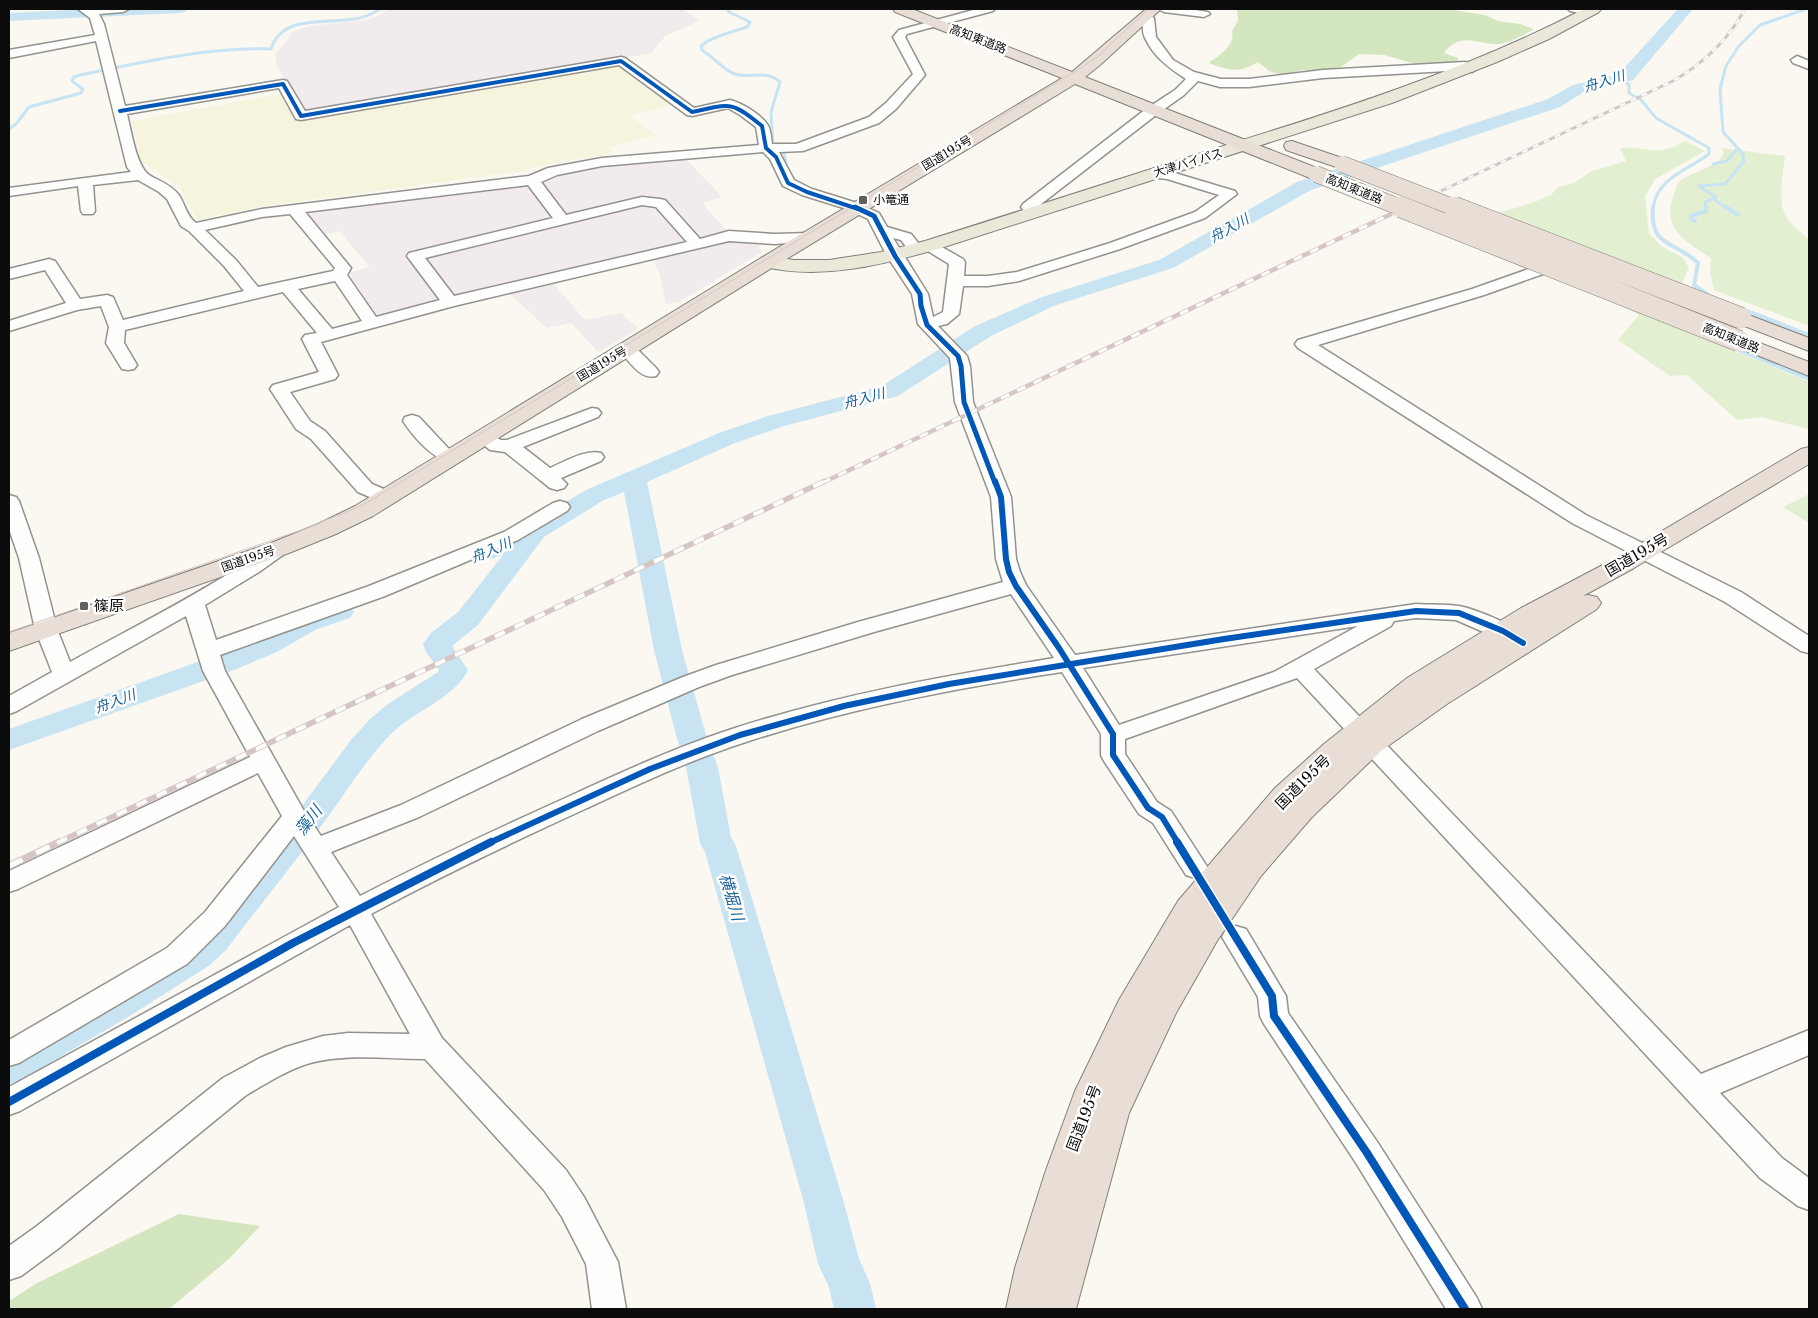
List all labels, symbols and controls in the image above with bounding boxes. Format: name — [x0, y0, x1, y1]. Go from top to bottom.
street label: 高知東道路 — [947, 21, 1009, 56]
water label: 舟入川 — [1581, 66, 1629, 96]
street label: 国道195号 — [919, 132, 975, 173]
street label: 大津バイパス — [1151, 145, 1224, 180]
street label: 高知東道路 — [1324, 170, 1385, 207]
place label: 小篭通 — [873, 192, 909, 207]
marker: 小篭通 — [857, 194, 869, 206]
water label: 舟入川 — [1206, 209, 1253, 246]
street label: 高知東道路 — [1701, 319, 1762, 356]
street label: 国道195号 — [574, 343, 630, 384]
water label: 舟入川 — [841, 383, 889, 412]
street label: 国道195号 — [1602, 529, 1672, 580]
water label: 舟入川 — [468, 533, 516, 566]
street label: 国道195号 — [219, 542, 277, 575]
place label: 篠原 — [94, 596, 124, 615]
marker: 篠原 — [78, 600, 90, 612]
water label: 舟入川 — [92, 685, 140, 717]
street label: 国道195号 — [1271, 750, 1334, 813]
water label: 藻川 — [290, 800, 327, 839]
water label: 横堀川 — [715, 871, 749, 925]
street label: 国道195号 — [1062, 1082, 1105, 1154]

